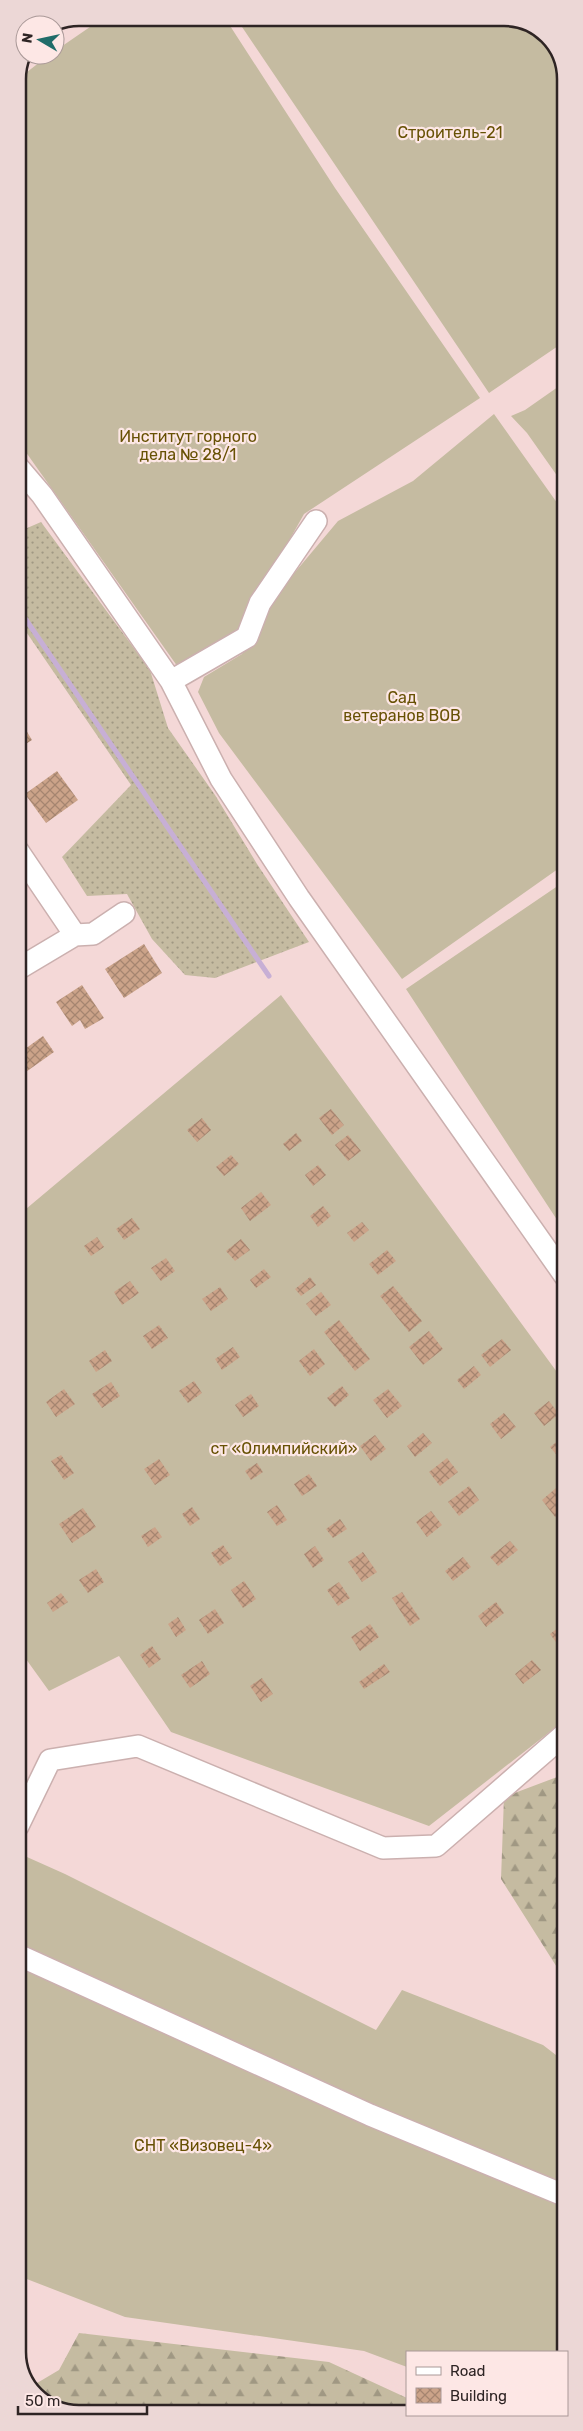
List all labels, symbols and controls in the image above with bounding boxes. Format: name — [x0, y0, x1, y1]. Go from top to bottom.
north arrow — [15, 15, 65, 65]
text: N — [18, 32, 37, 44]
park label: Строитель-21 — [397, 123, 503, 142]
park label: Институт горного дела № 28/1 — [119, 427, 257, 464]
park label: Сад ветеранов ВОВ — [343, 688, 461, 725]
park label: ст «Олимпийский» — [211, 1439, 358, 1458]
park label: СНТ «Визовец-4» — [134, 2136, 272, 2155]
legend — [406, 2351, 568, 2416]
text: Road — [450, 2362, 486, 2380]
scale bar — [18, 2384, 146, 2416]
text: Building — [450, 2387, 507, 2405]
text: 50 m — [25, 2392, 60, 2410]

